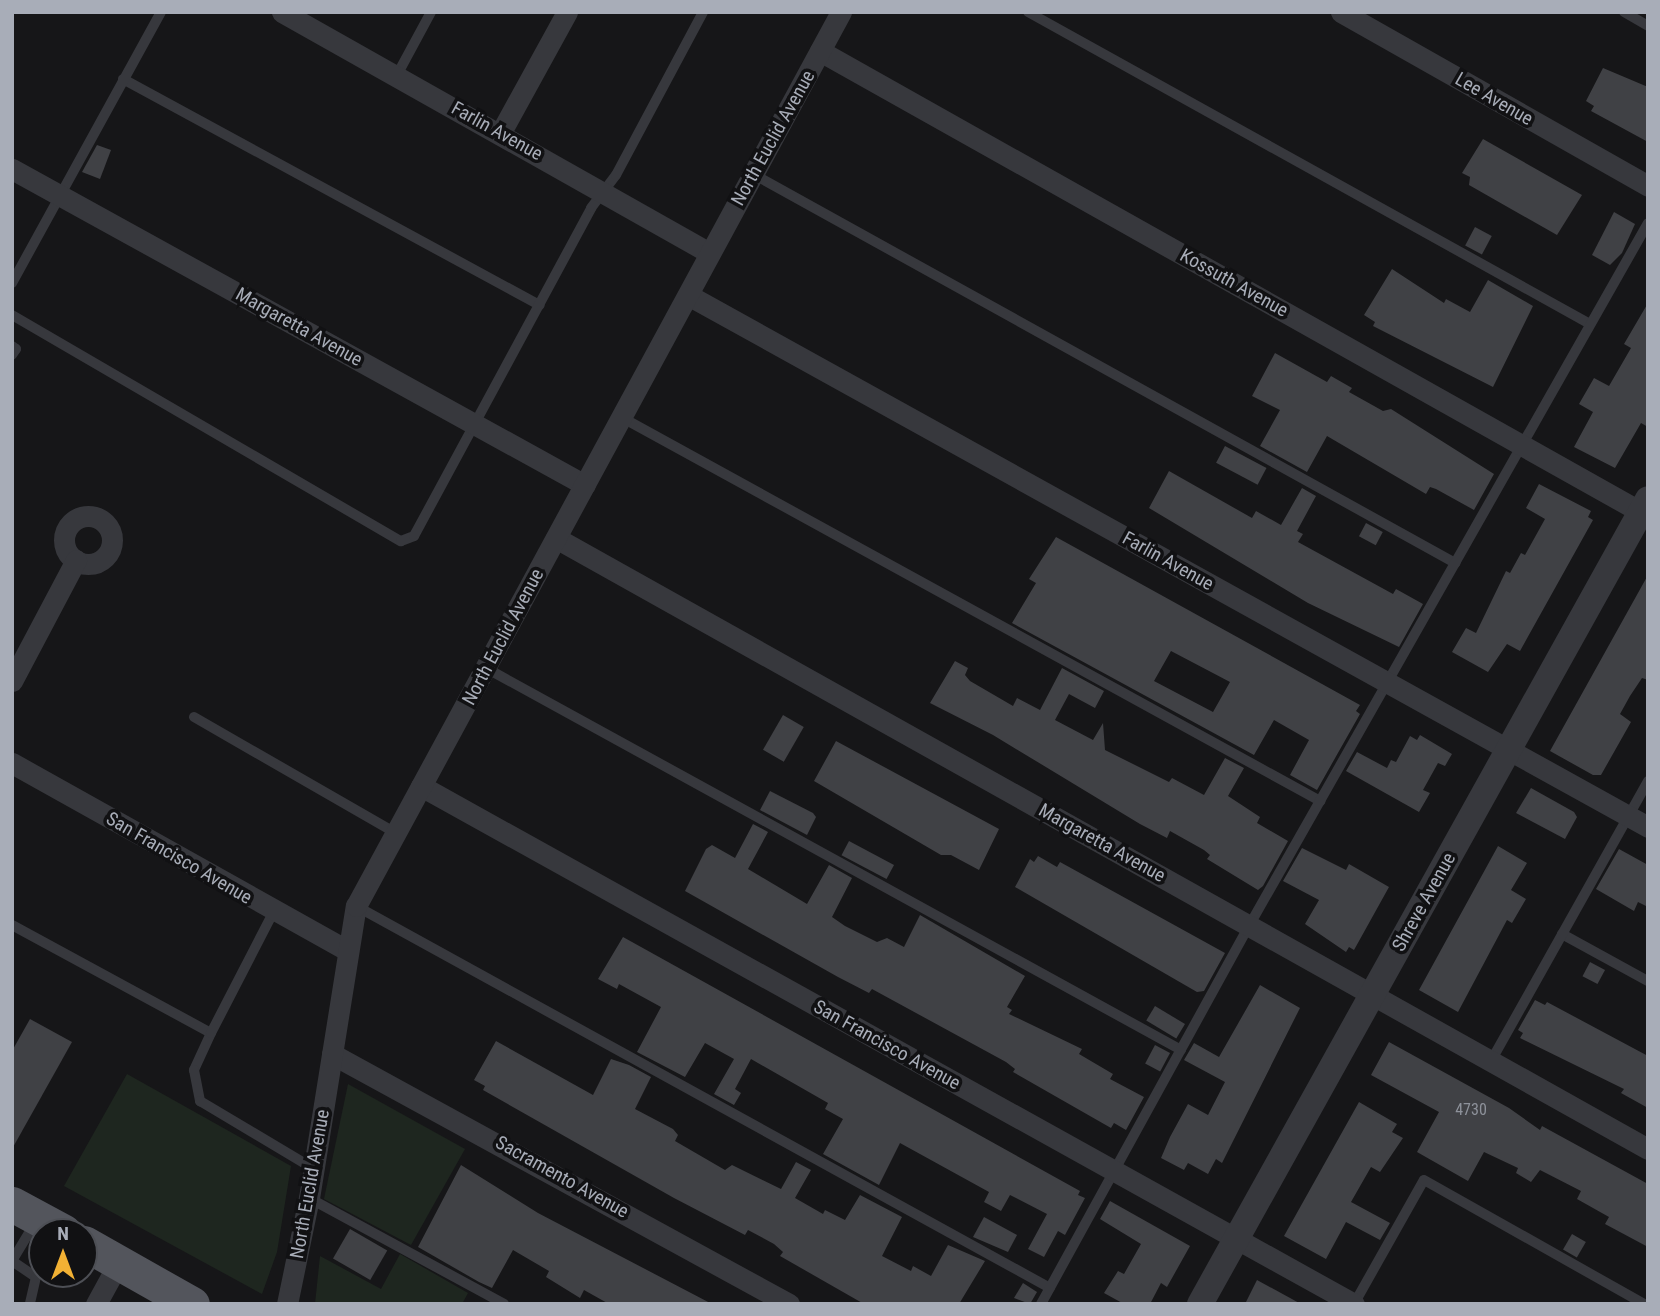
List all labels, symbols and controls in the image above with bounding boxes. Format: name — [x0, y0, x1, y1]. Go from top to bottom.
street label: North Euclid Avenue — [726, 66, 820, 210]
street label: Lee Avenue — [1451, 68, 1537, 130]
street label: Farlin Avenue — [447, 97, 547, 165]
street label: Kossuth Avenue — [1176, 244, 1292, 322]
street label: Margaretta Avenue — [232, 283, 366, 371]
street label: Farlin Avenue — [1118, 527, 1218, 595]
street label: North Euclid Avenue — [457, 565, 549, 709]
street label: Margaretta Avenue — [1035, 799, 1169, 887]
street label: San Francisco Avenue — [102, 807, 256, 909]
street label: Shreve Avenue — [1388, 849, 1460, 955]
street label: San Francisco Avenue — [810, 995, 964, 1095]
house number: 4730 — [1455, 1100, 1487, 1120]
street label: North Euclid Avenue — [286, 1108, 334, 1260]
street label: Sacramento Avenue — [491, 1131, 633, 1223]
north arrow — [28, 1218, 98, 1288]
text: N — [57, 1222, 69, 1245]

